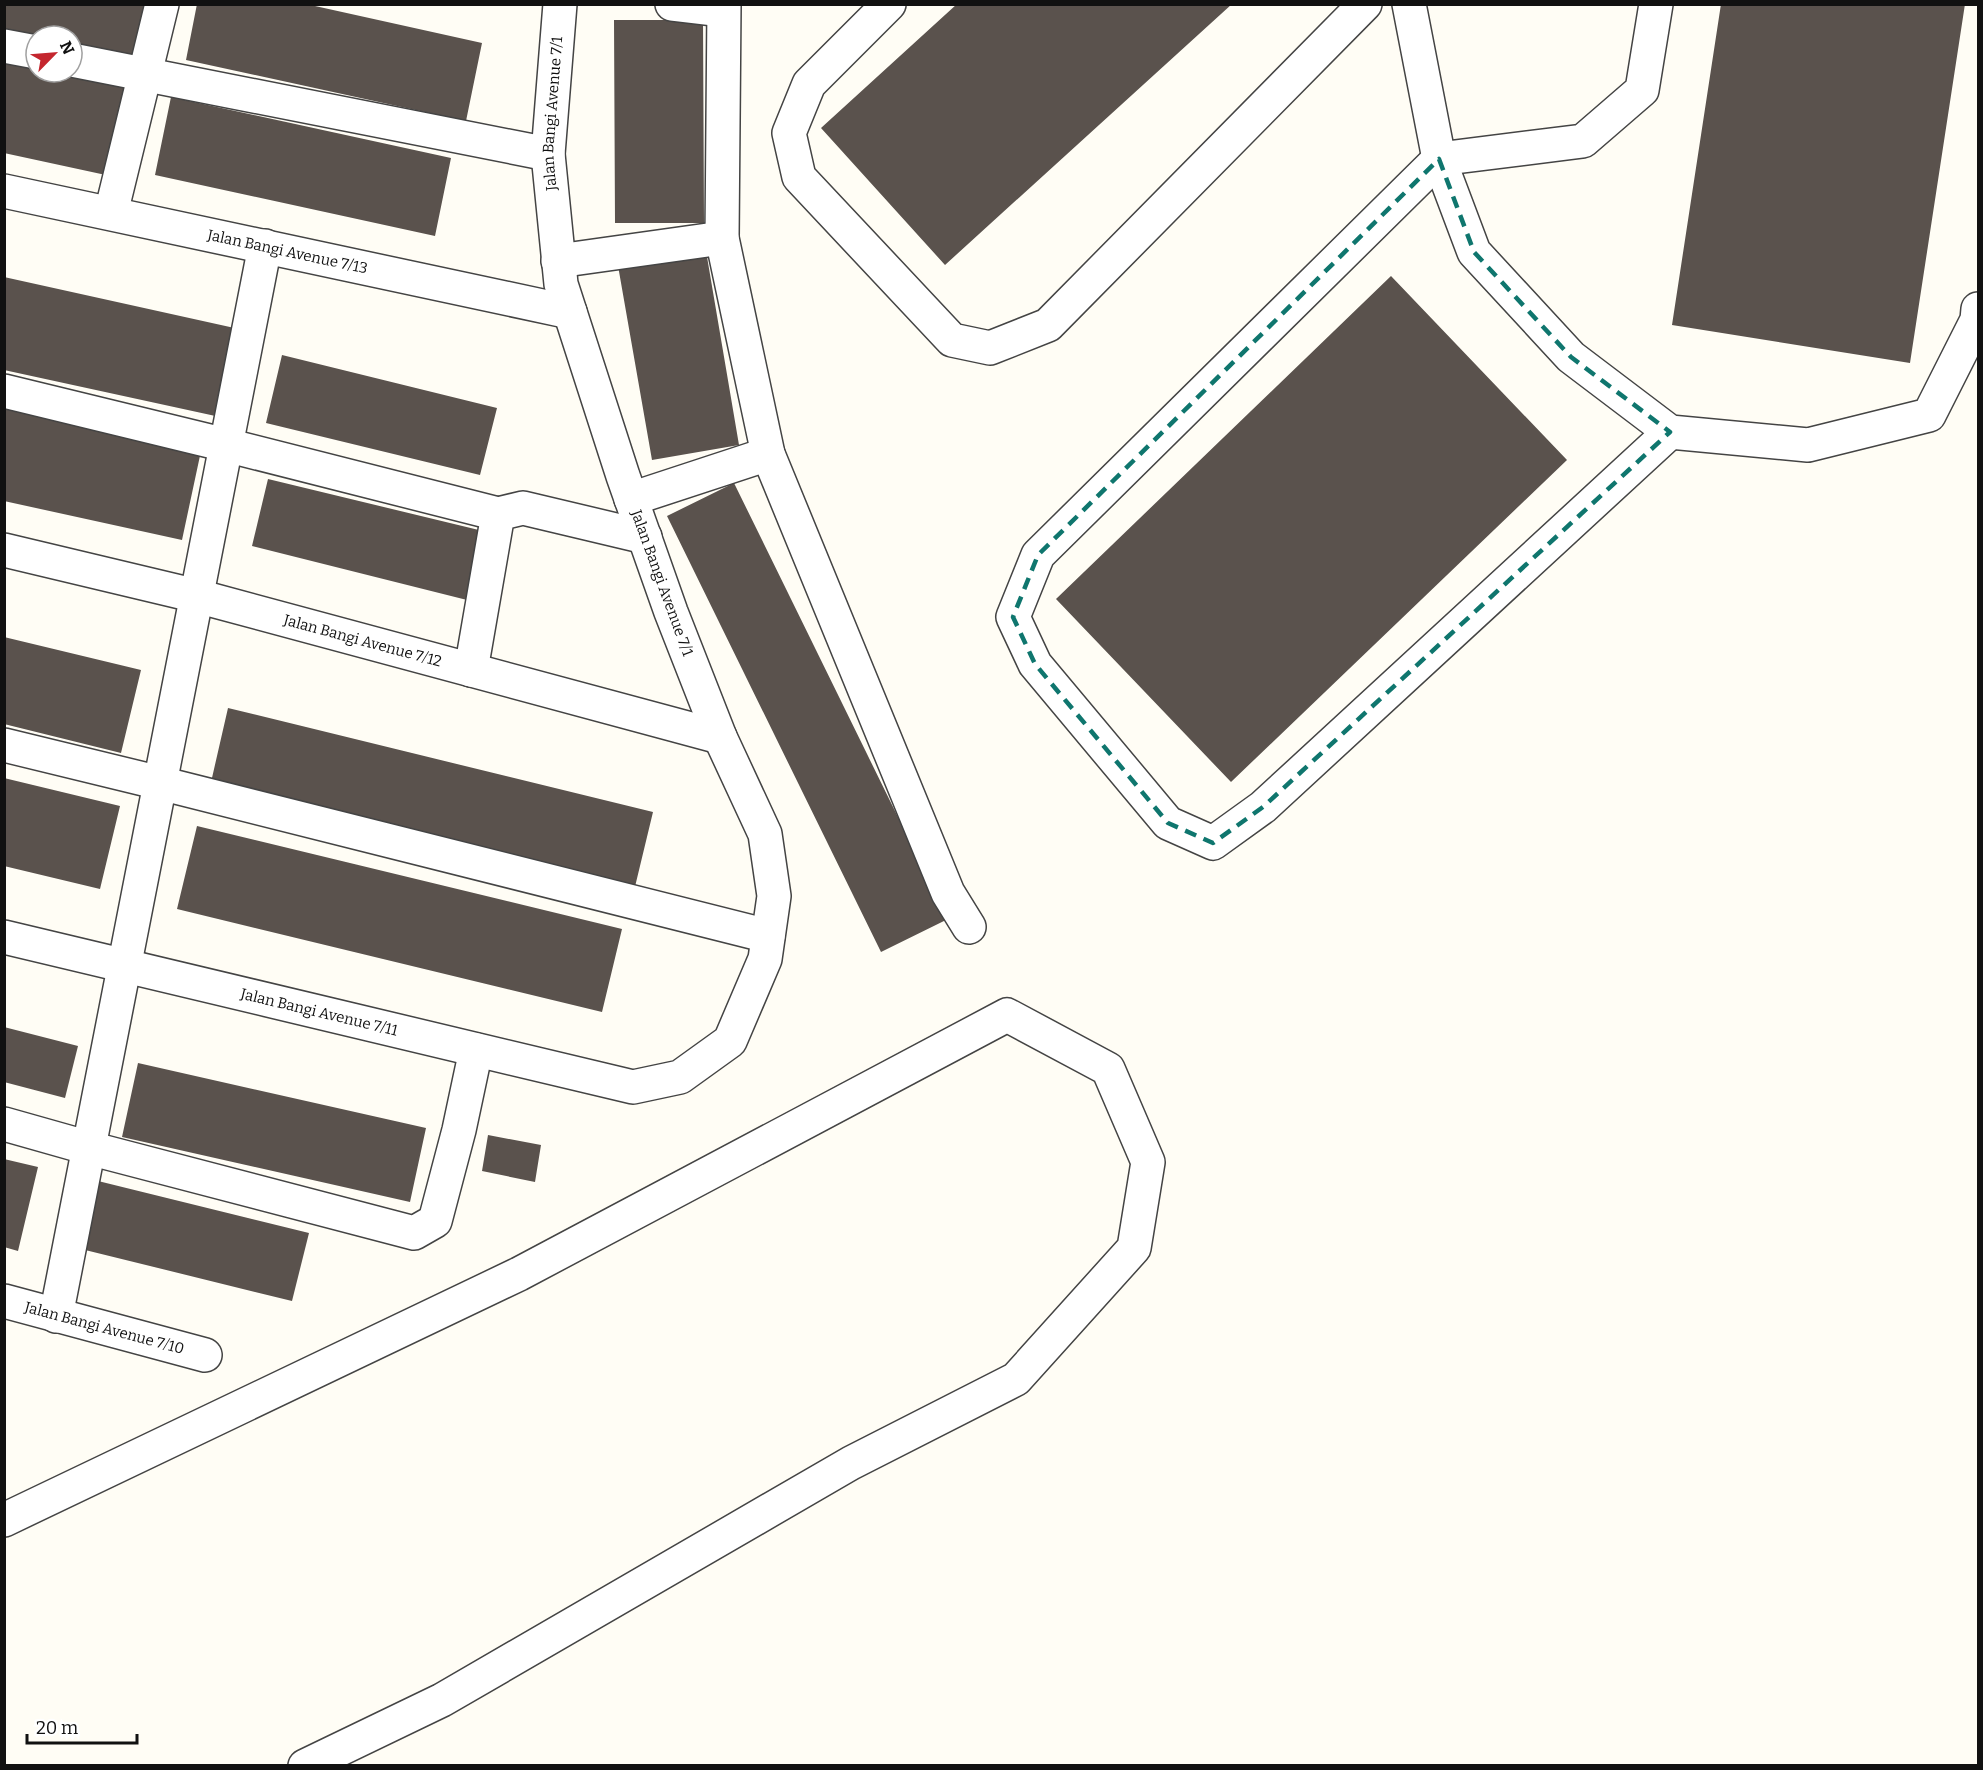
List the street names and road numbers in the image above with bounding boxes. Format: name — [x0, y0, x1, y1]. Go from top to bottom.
street label: Jalan Bangi Avenue 7/1 — [539, 36, 566, 193]
street label: Jalan Bangi Avenue 7/13 — [205, 226, 369, 277]
street label: Jalan Bangi Avenue 7/1 — [627, 506, 697, 659]
street label: Jalan Bangi Avenue 7/12 — [281, 611, 444, 671]
street label: Jalan Bangi Avenue 7/11 — [238, 985, 399, 1040]
street label: Jalan Bangi Avenue 7/10 — [22, 1298, 186, 1358]

